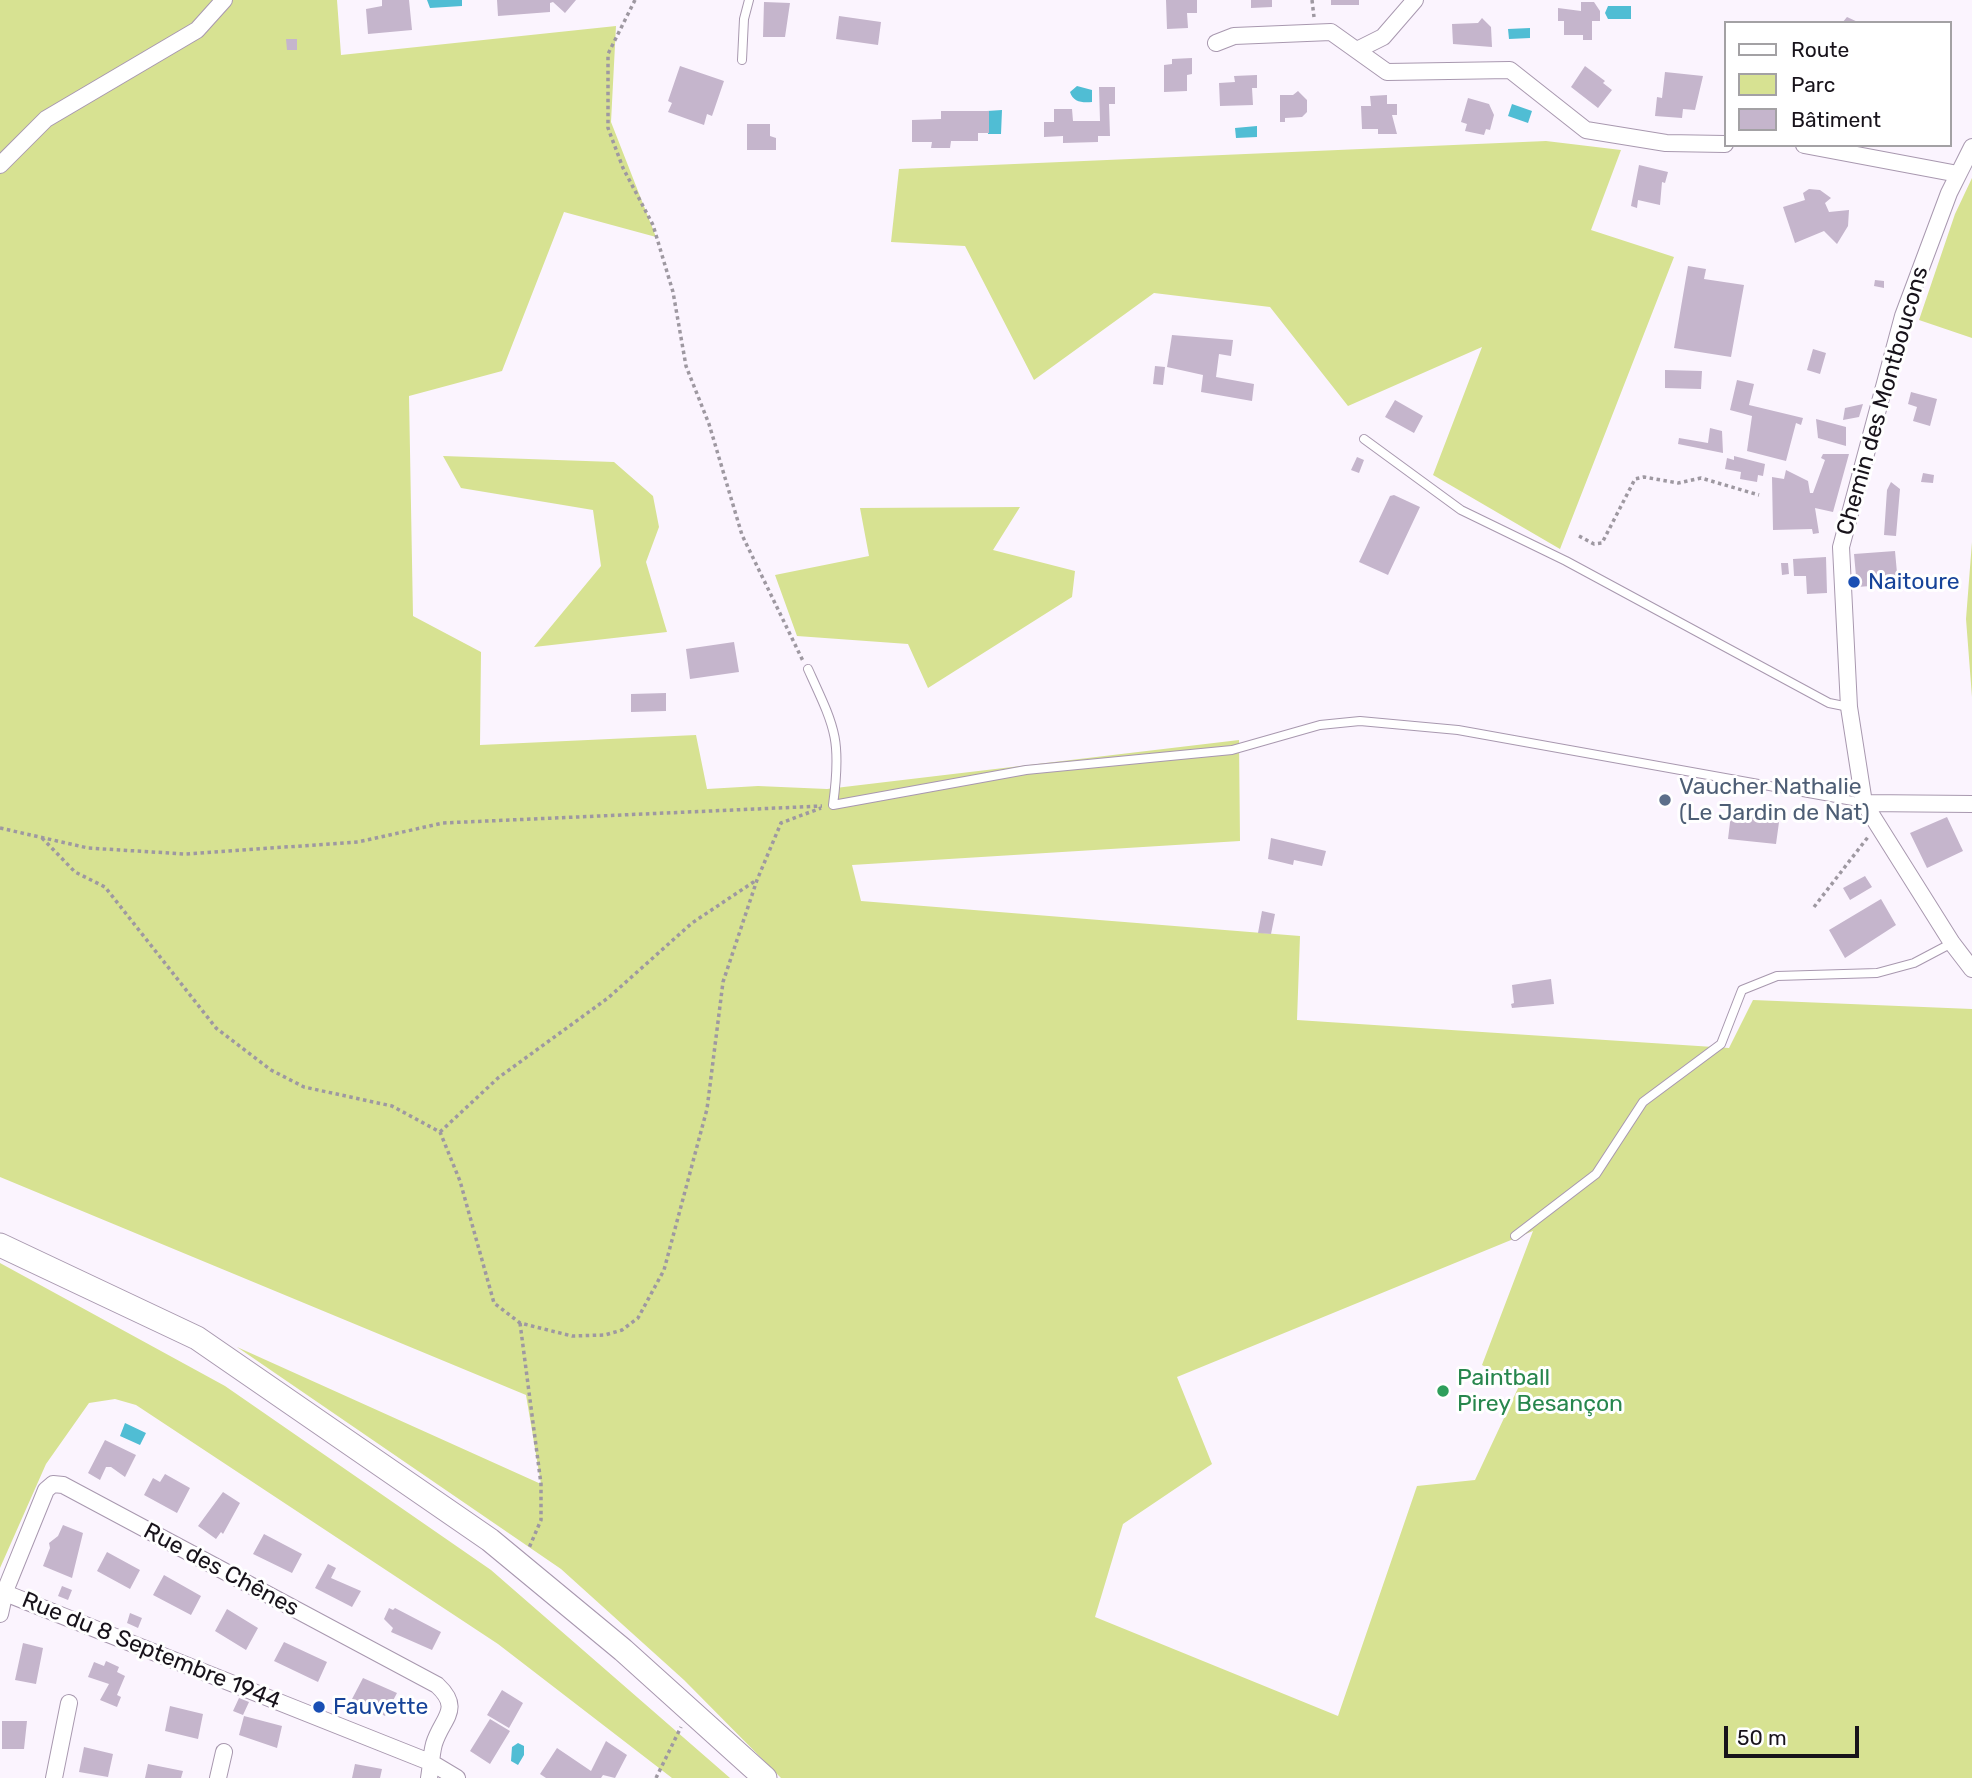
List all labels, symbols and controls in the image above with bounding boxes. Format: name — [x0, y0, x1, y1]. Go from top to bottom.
legend — [1724, 21, 1951, 147]
text: Route — [1791, 37, 1849, 62]
text: Parc — [1791, 72, 1835, 97]
text: Bâtiment — [1791, 107, 1881, 132]
street label: Chemin des Montboucons — [1831, 263, 1935, 539]
place label: Naitoure — [1868, 568, 1960, 596]
marker: Naitoure — [1846, 574, 1862, 590]
place label: Vaucher Nathalie (Le Jardin de Nat) — [1679, 773, 1870, 827]
marker: Vaucher Nathalie (Le Jardin de Nat) — [1657, 792, 1673, 808]
place label: Paintball Pirey Besançon — [1457, 1364, 1623, 1418]
marker: Paintball Pirey Besançon — [1435, 1383, 1451, 1399]
street label: Rue des Chênes — [139, 1517, 303, 1623]
street label: Rue du 8 Septembre 1944 — [18, 1586, 284, 1716]
place label: Fauvette — [333, 1693, 428, 1721]
marker: Fauvette — [311, 1699, 327, 1715]
scale bar — [1727, 1712, 1862, 1756]
text: 50 m — [1737, 1725, 1787, 1750]

